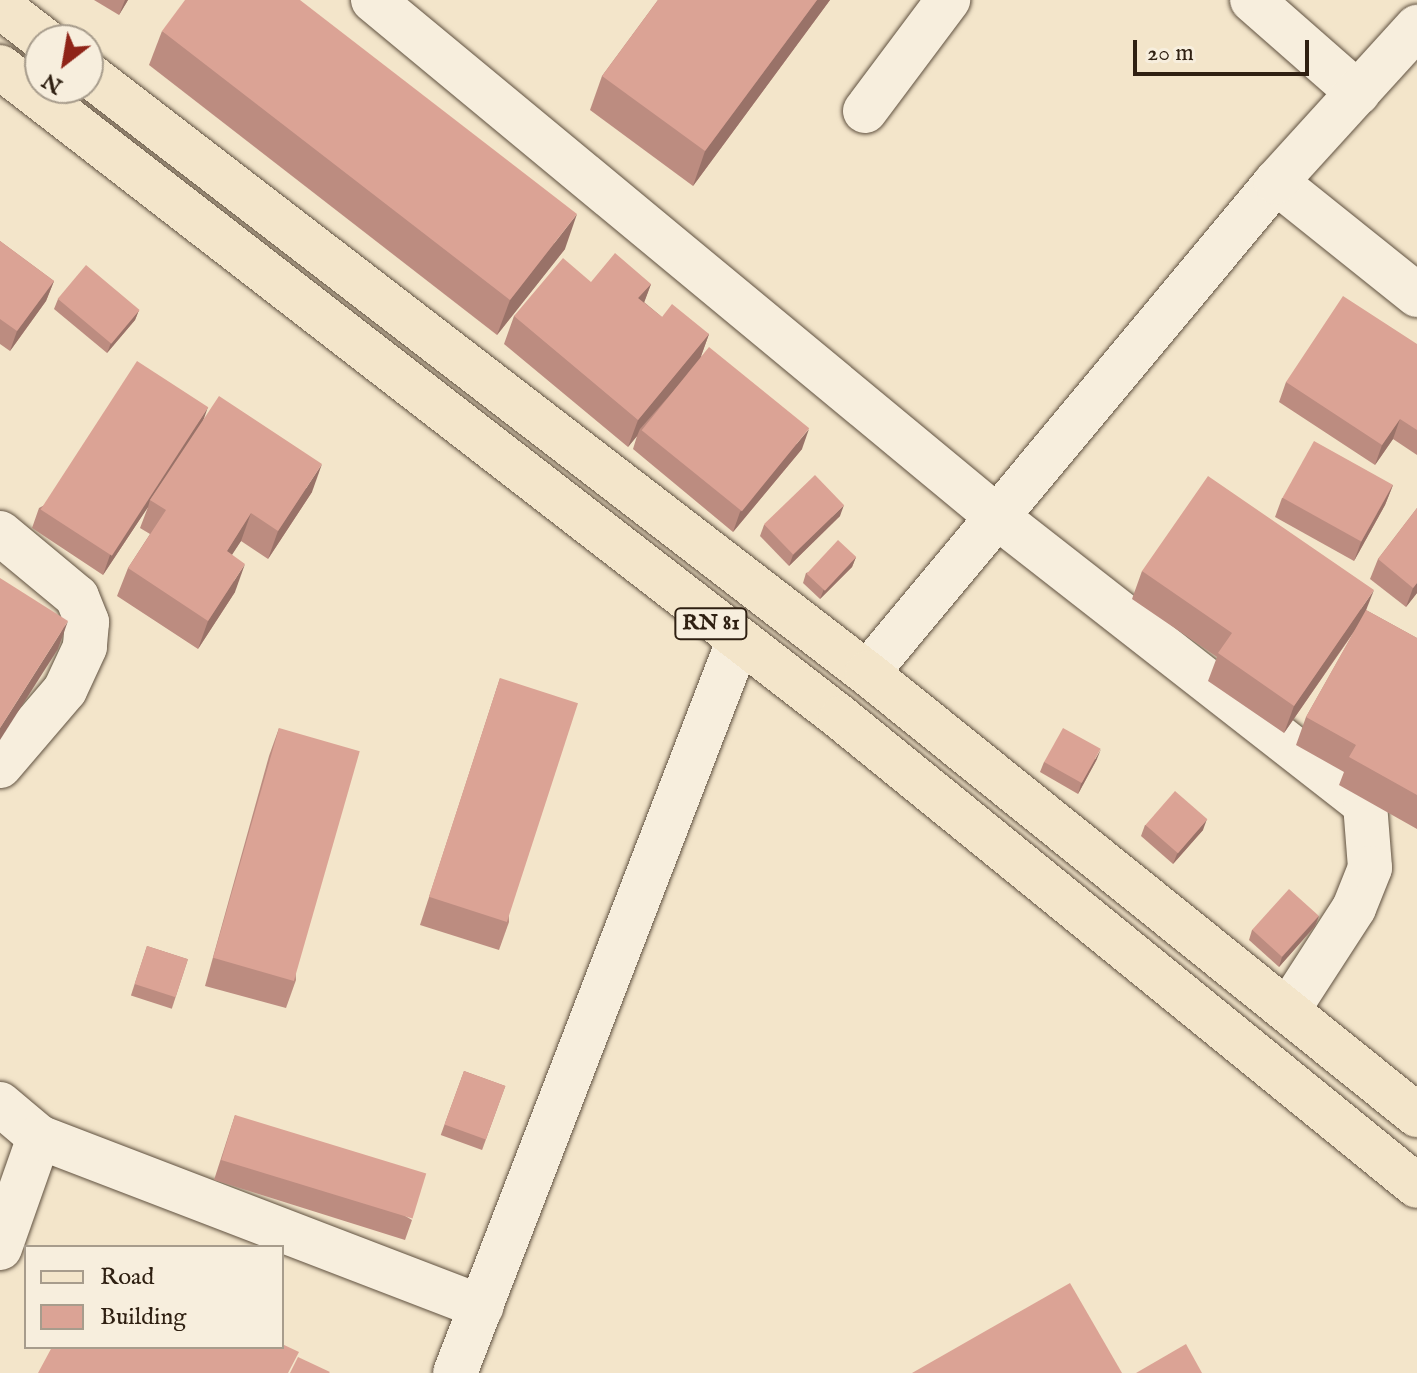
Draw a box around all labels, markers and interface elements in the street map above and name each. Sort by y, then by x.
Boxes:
north arrow [24,24,104,104]
scale bar [1137,24,1313,74]
text: 20 m [1147,38,1194,69]
text: N [37,66,68,100]
road number: RN 81 [673,606,749,642]
legend [24,1245,284,1349]
text: Road [100,1262,154,1293]
text: Building [100,1302,186,1333]

